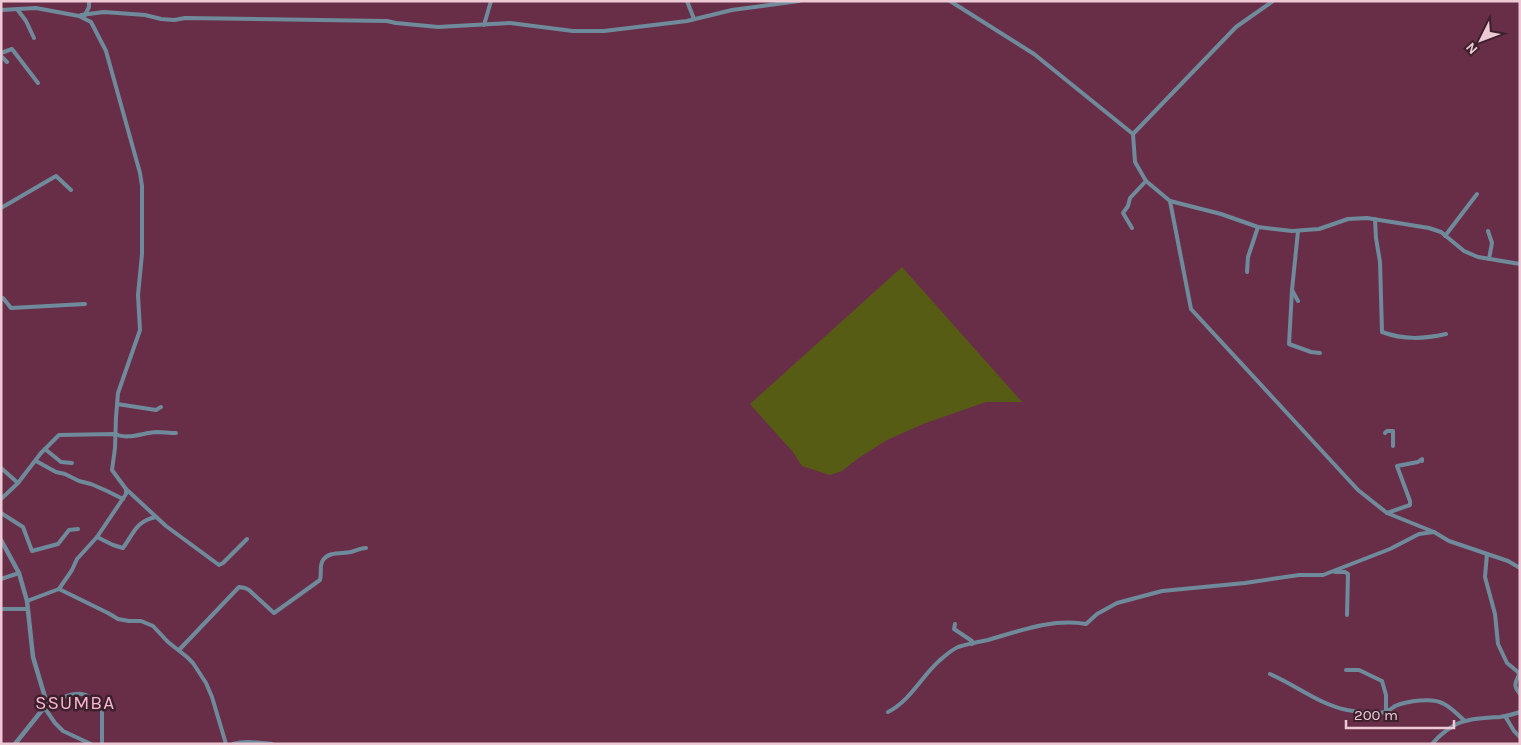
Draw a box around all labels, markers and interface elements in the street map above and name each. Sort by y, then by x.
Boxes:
north arrow [1456,15,1506,65]
text: N [1462,39,1481,58]
district label: SSUMBA [35,692,115,714]
scale bar [1346,698,1454,730]
text: 200 m [1354,706,1398,724]

